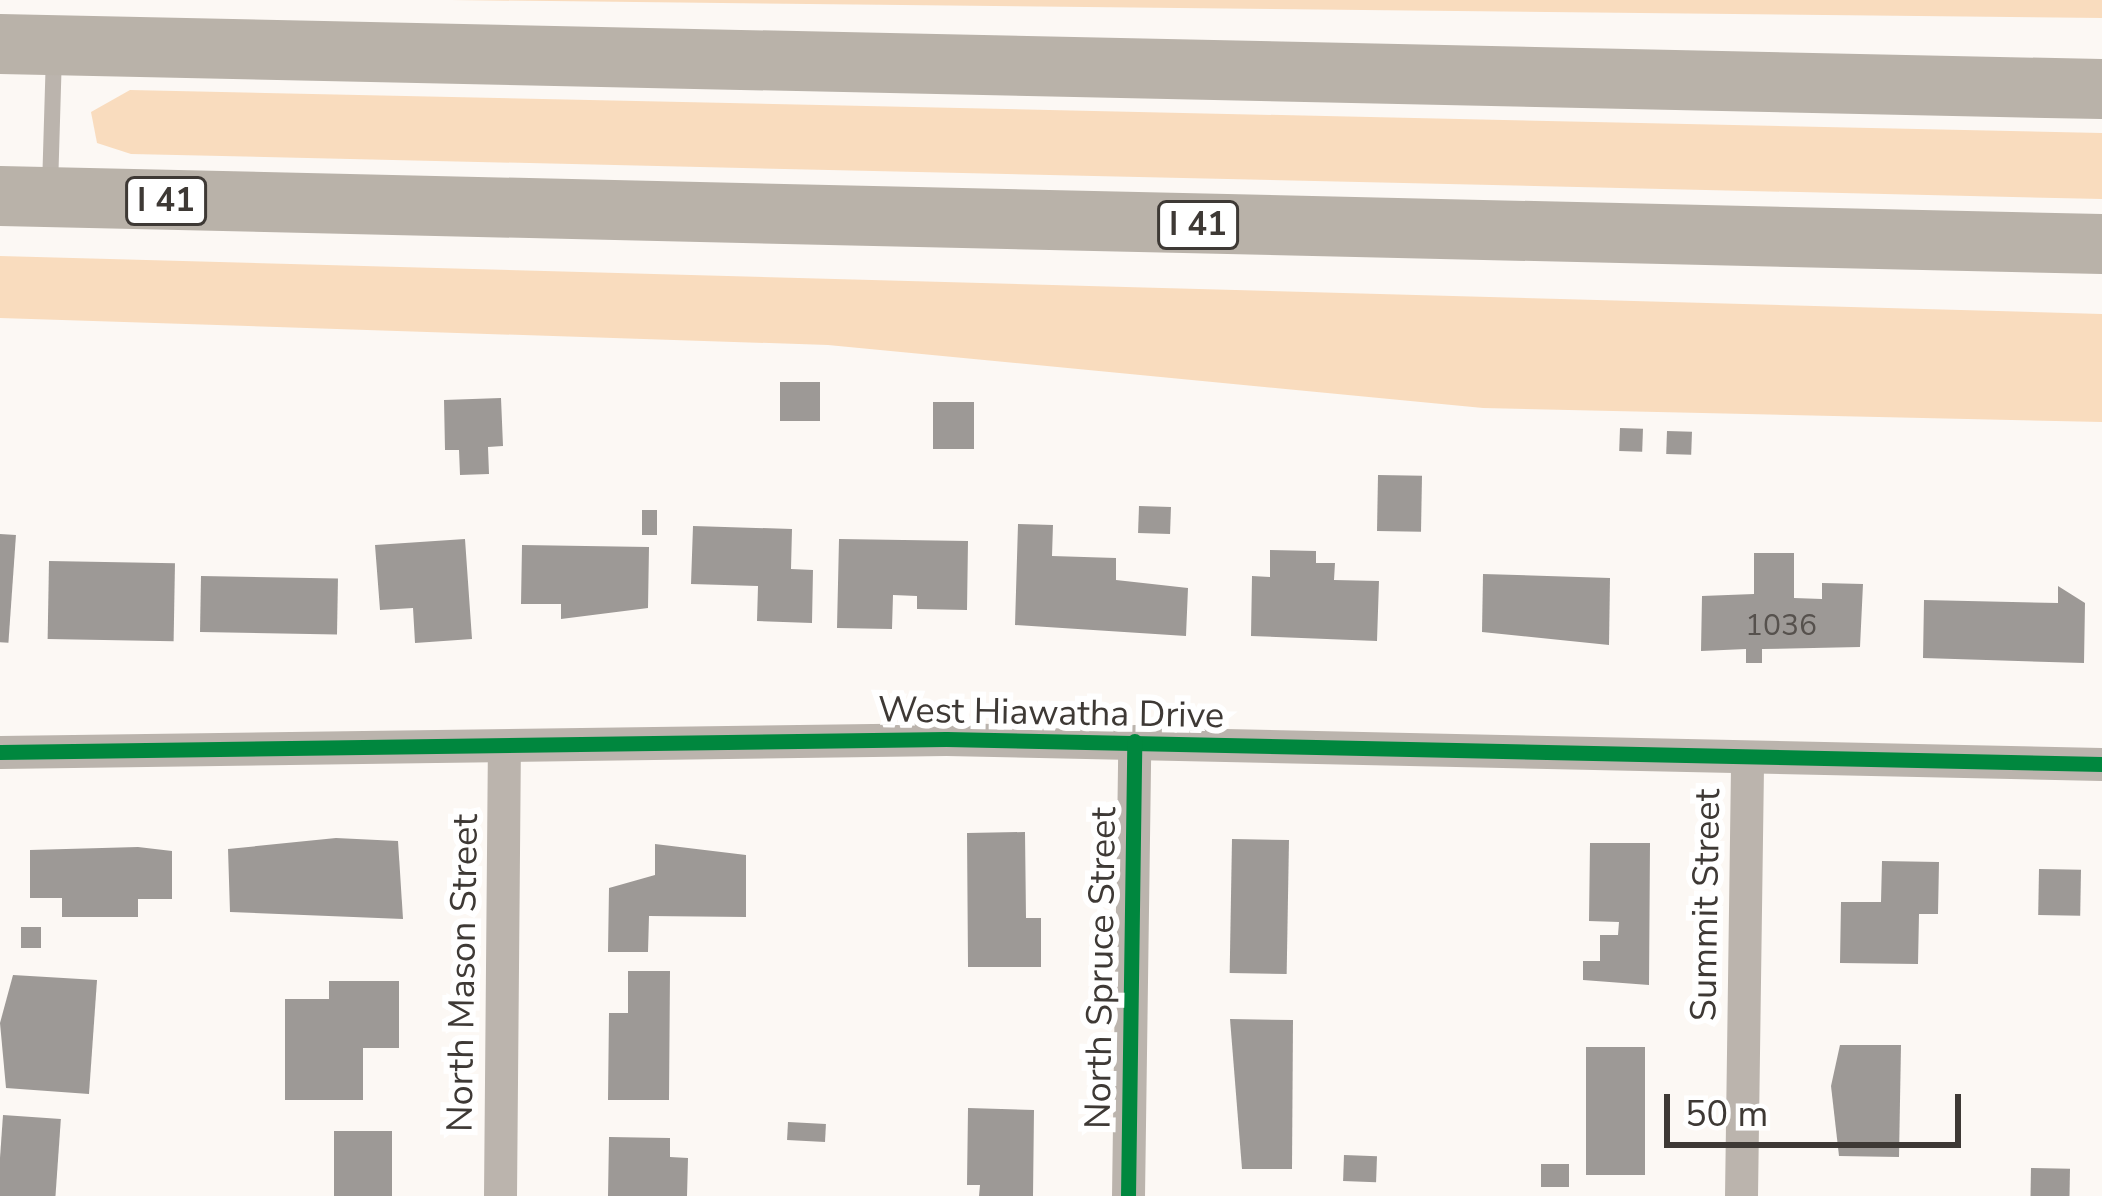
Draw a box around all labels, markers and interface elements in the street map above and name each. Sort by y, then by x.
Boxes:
road number: I 41 [124,174,208,228]
road number: I 41 [1156,198,1240,252]
house number: 1036 [1745,608,1817,644]
street label: West Hiawatha Drive [878,688,1224,738]
street label: Summit Street [1682,788,1730,1022]
street label: North Spruce Street [1077,807,1125,1129]
street label: North Mason Street [439,814,487,1132]
scale bar [1670,1070,1967,1144]
text: 50 m [1685,1090,1768,1139]

